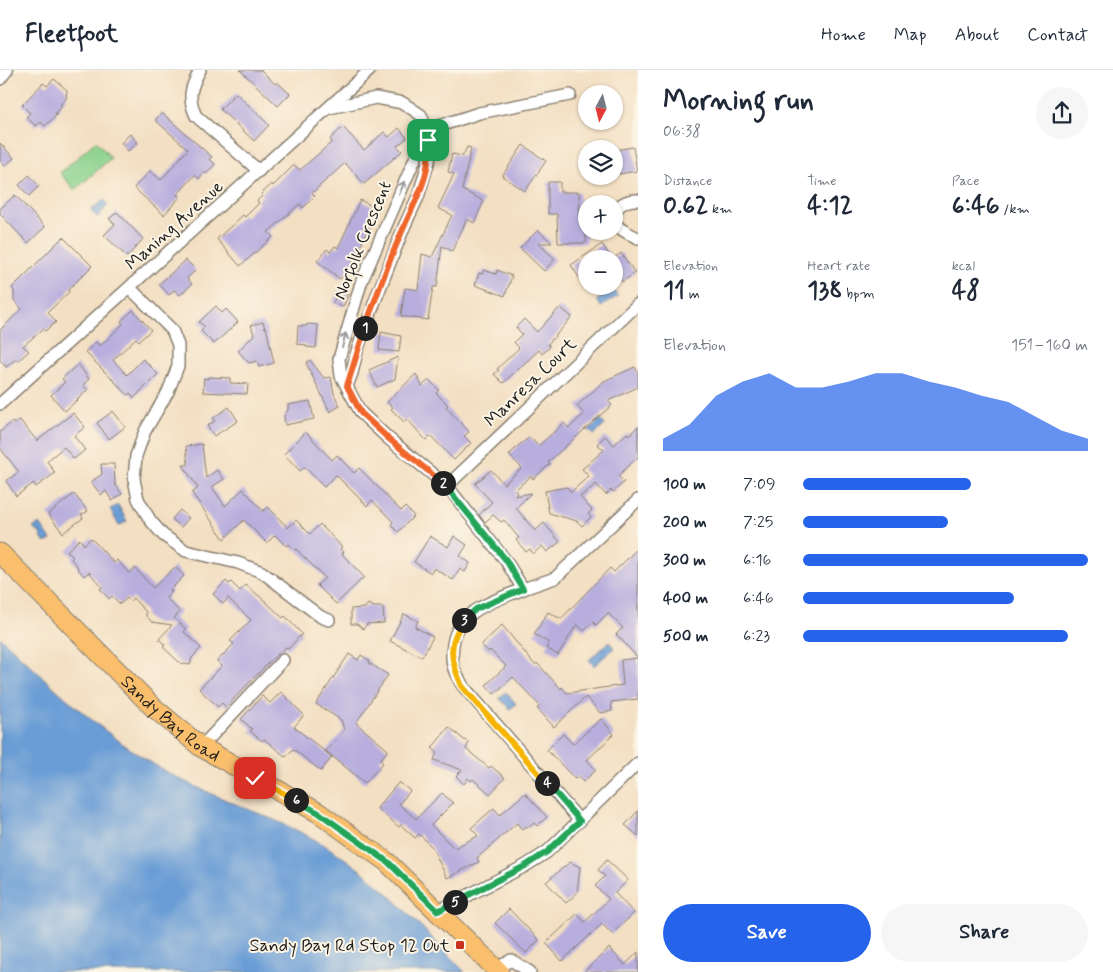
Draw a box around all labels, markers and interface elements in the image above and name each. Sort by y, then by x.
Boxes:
text: Fleetfoot [25,19,118,50]
text: Home [821,23,866,47]
text: Map [894,23,927,47]
text: About [955,23,999,47]
text: Contact [1027,23,1088,47]
text: Morning run [663,83,814,120]
north arrow [578,85,622,130]
map controls [578,85,623,295]
button: share [1036,87,1088,139]
pin [407,119,449,161]
text: 06:38 [663,121,701,142]
icon: arrive [414,126,442,154]
button: layers [578,140,623,185]
text: Distance [663,172,712,190]
text: Time [807,172,837,190]
text: Pace [952,172,980,190]
street label: Maning Avenue [120,175,229,276]
street label: Norfolk Crescent [328,177,400,304]
one-way arrow [399,181,408,196]
text: 0.62 [663,190,708,223]
text: 4:12 [807,190,853,223]
text: 6:46 [952,190,1000,223]
button: + [578,195,623,240]
text: km [708,200,732,218]
text: /km [1000,200,1030,218]
button: − [578,250,623,295]
text: Elevation [663,257,718,275]
text: Heart rate [807,257,870,275]
text: kcal [952,257,975,275]
text: 11 [663,275,685,308]
text: 138 [807,275,843,308]
text: 48 [952,275,980,308]
text: m [685,285,700,303]
text: bpm [843,285,875,303]
pin: 1 [352,316,378,340]
text: 1 [362,319,369,337]
one-way arrow [340,332,349,348]
street label: Manresa Court [479,332,582,433]
text: Elevation [663,335,726,356]
text: 151–160 m [1011,335,1088,356]
pin: 2 [430,470,456,496]
text: 2 [440,474,447,492]
text: 100 m [663,474,706,495]
text: 7:09 [743,474,775,495]
text: 200 m [663,512,707,533]
text: 7:25 [743,512,773,533]
text: 300 m [663,550,706,571]
text: 6:16 [743,550,771,571]
text: 400 m [663,588,708,609]
text: 6:46 [743,588,774,609]
pin: 3 [452,608,476,632]
text: 3 [461,611,468,629]
text: 500 m [663,626,708,647]
text: 6:23 [743,626,770,647]
street label: Sandy Bay Road [115,670,224,768]
pin [234,757,276,799]
icon: check [241,764,269,792]
pin: 4 [534,770,560,796]
text: 4 [543,774,552,792]
pin: 6 [284,788,308,812]
text: 6 [293,791,300,809]
pin: 5 [442,890,468,914]
text: 5 [451,893,460,911]
button: Save [663,904,871,962]
button: Share [881,904,1088,962]
place label: Sandy Bay Rd Stop 12 Out [249,934,450,958]
marker: Sandy Bay Rd Stop 12 Out [454,939,466,951]

